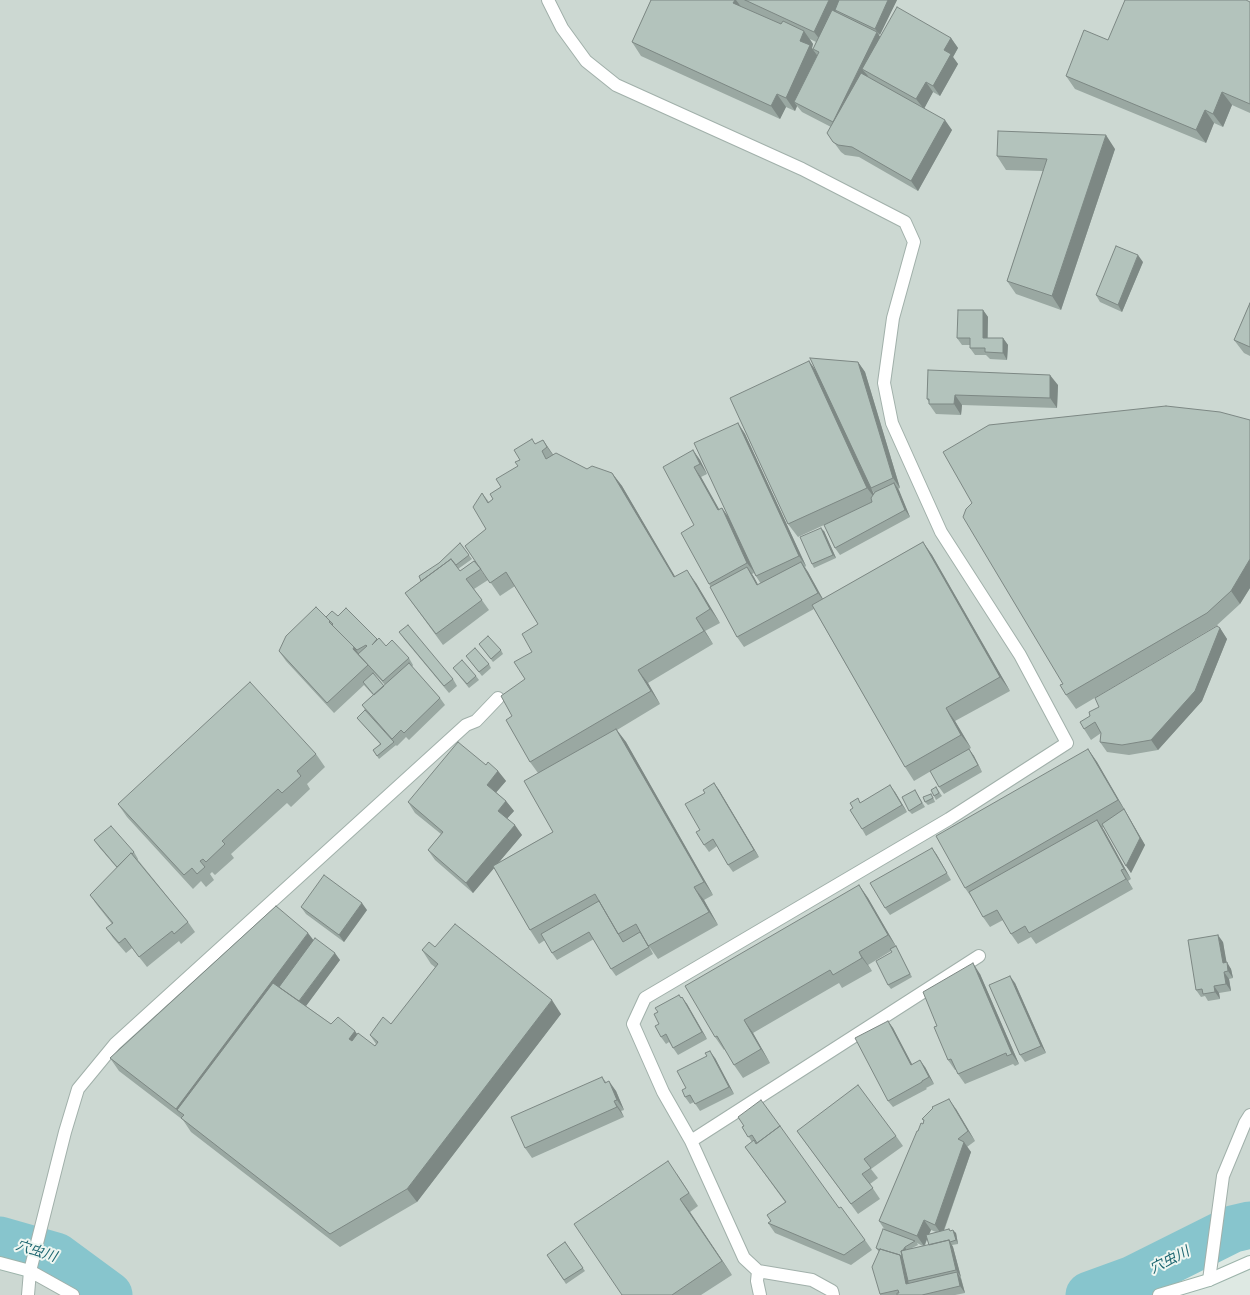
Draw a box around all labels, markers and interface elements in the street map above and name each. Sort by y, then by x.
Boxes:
water label: 穴虫川 [13,1238,59,1266]
water label: 穴虫川 [1147,1244,1193,1278]

